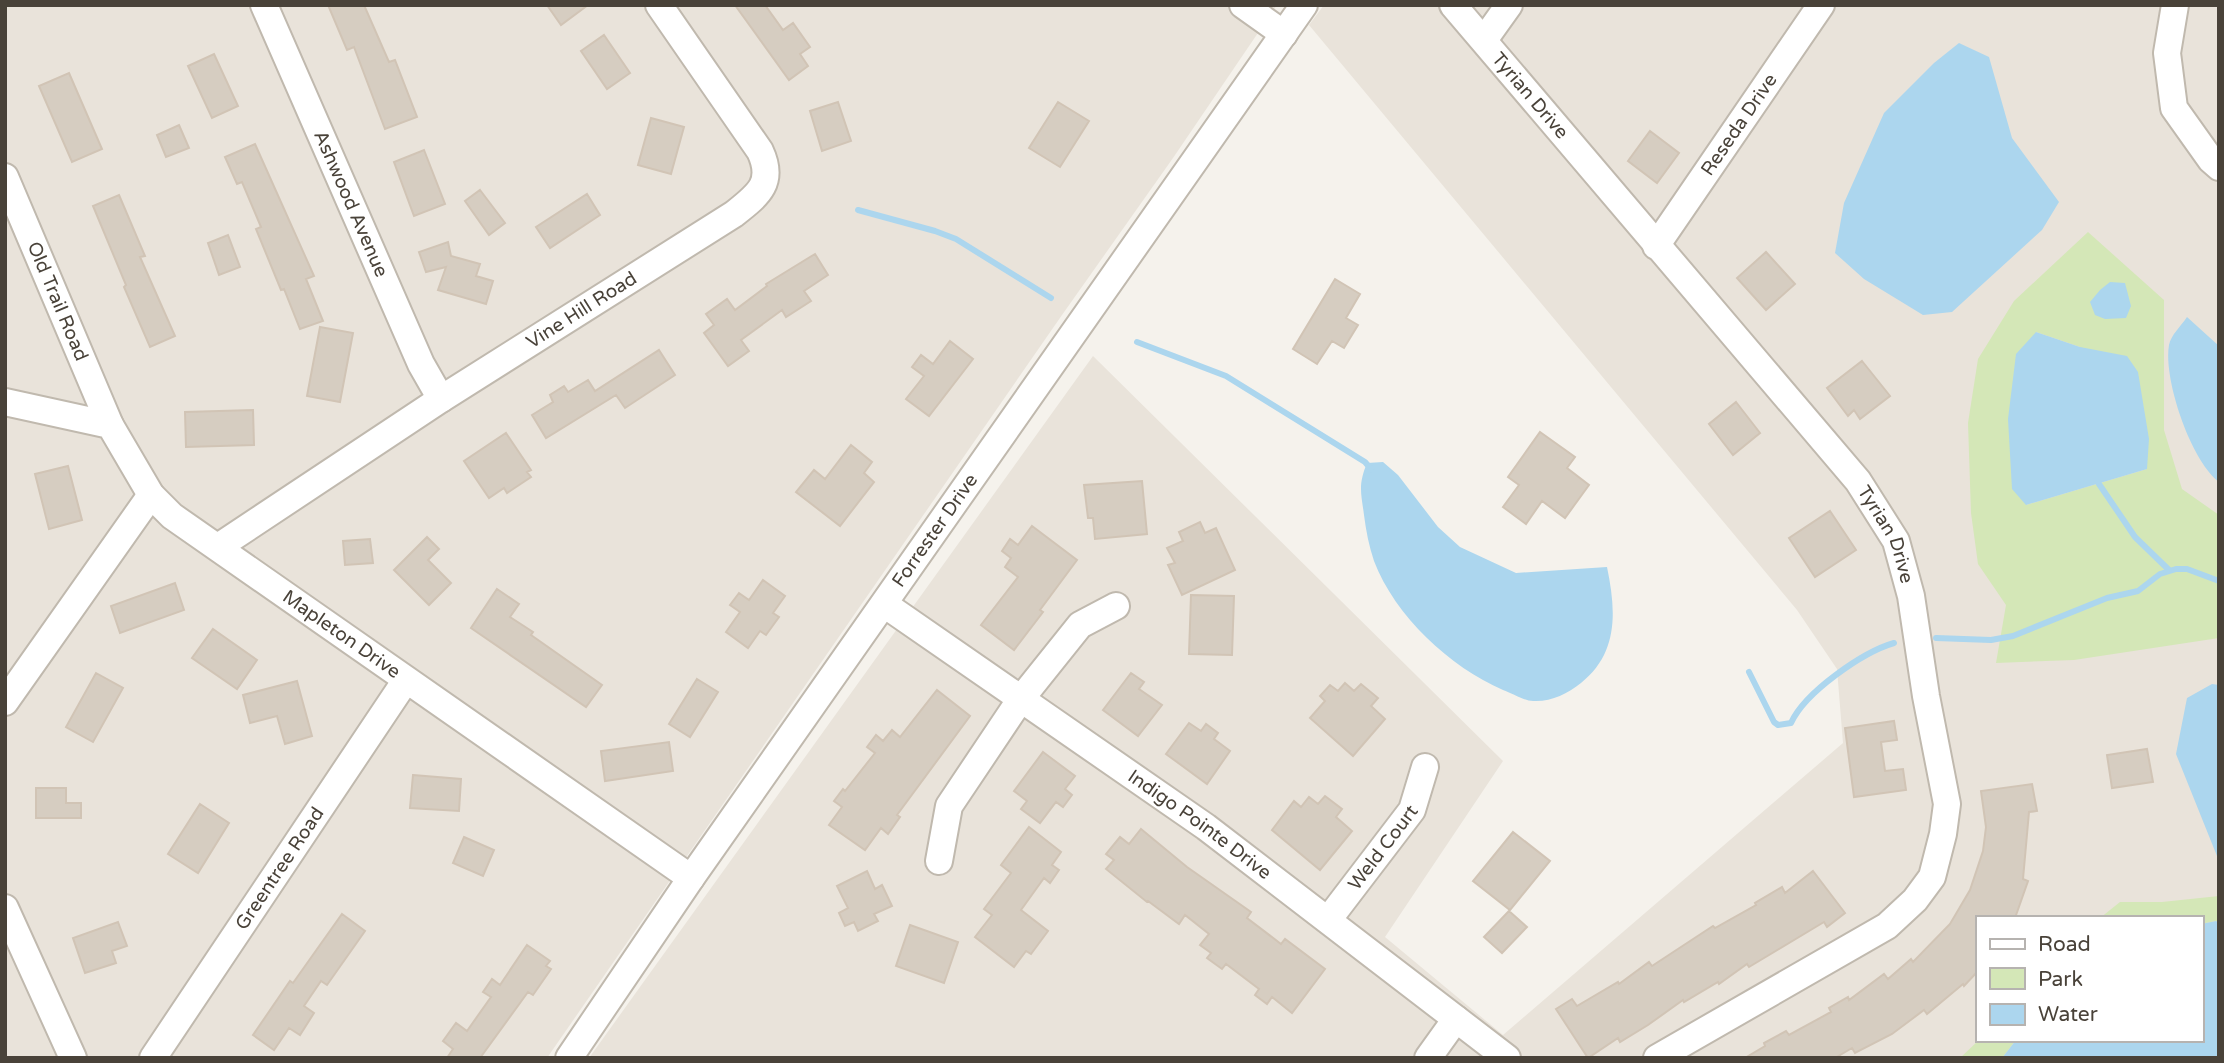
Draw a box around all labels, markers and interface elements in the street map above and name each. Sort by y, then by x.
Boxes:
street label: Tyrian Drive [1487,48,1573,143]
street label: Reseda Drive [1696,70,1782,180]
street label: Ashwood Avenue [309,127,393,281]
street label: Old Trail Road [23,238,93,364]
street label: Vine Hill Road [522,267,641,353]
street label: Forrester Drive [888,470,982,591]
street label: Tyrian Drive [1853,482,1918,586]
street label: Mapleton Drive [278,586,405,683]
street label: Indigo Pointe Drive [1124,765,1276,884]
street label: Weld Court [1344,801,1423,895]
street label: Greentree Road [231,803,329,934]
legend [1976,916,2203,1042]
text: Road [2038,932,2091,957]
text: Park [2038,967,2083,992]
text: Water [2038,1002,2098,1027]

